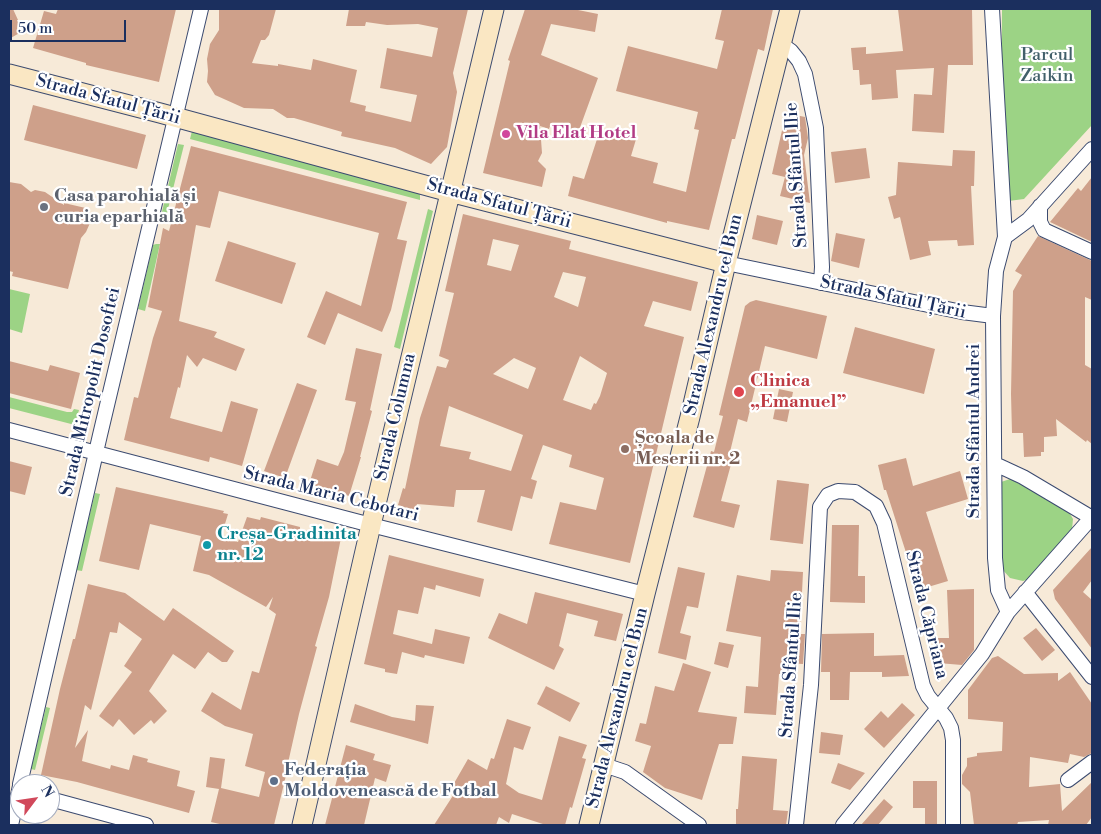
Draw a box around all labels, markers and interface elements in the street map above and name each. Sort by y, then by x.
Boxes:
scale bar [12,10,129,42]
text: 50 m [18,19,52,38]
park label: Parcul Zaikin [1021,45,1073,88]
street label: Strada Sfatul Țării [33,70,183,130]
street label: Strada Sfântul Ilie [781,101,813,249]
place label: Vila Elat Hotel [516,123,636,145]
marker: Vila Elat Hotel [500,128,512,140]
street label: Strada Sfatul Țării [424,174,574,234]
place label: Casa parohială și curia eparhială [54,186,196,228]
marker: Casa parohială și curia eparhială [38,201,50,213]
street label: Strada Alexandru cel Bun [680,212,748,418]
street label: Strada Sfatul Țării [818,272,968,324]
street label: Strada Mitropolit Dosoftei [56,285,126,499]
street label: Strada Sfântul Andrei [964,344,986,518]
street label: Strada Columna [371,351,421,483]
place label: Clinica „Emanuel” [750,371,847,414]
marker: Clinica „Emanuel” [732,385,746,399]
place label: Școala de Meserii nr. 2 [635,428,740,470]
marker: Școala de Meserii nr. 2 [619,443,631,455]
street label: Strada Maria Cebotari [241,463,421,527]
place label: Creșa-Gradinita nr. 12 [217,524,357,566]
marker: Creșa-Gradinita nr. 12 [201,539,213,551]
street label: Strada Căpriana [900,549,952,681]
street label: Strada Sfântul Ilie [776,591,808,739]
street label: Strada Alexandru cel Bun [583,606,653,810]
place label: Federația Moldovenească de Fotbal [284,760,497,802]
north arrow [10,774,60,824]
marker: Federația Moldovenească de Fotbal [268,775,280,787]
text: N [36,782,58,801]

